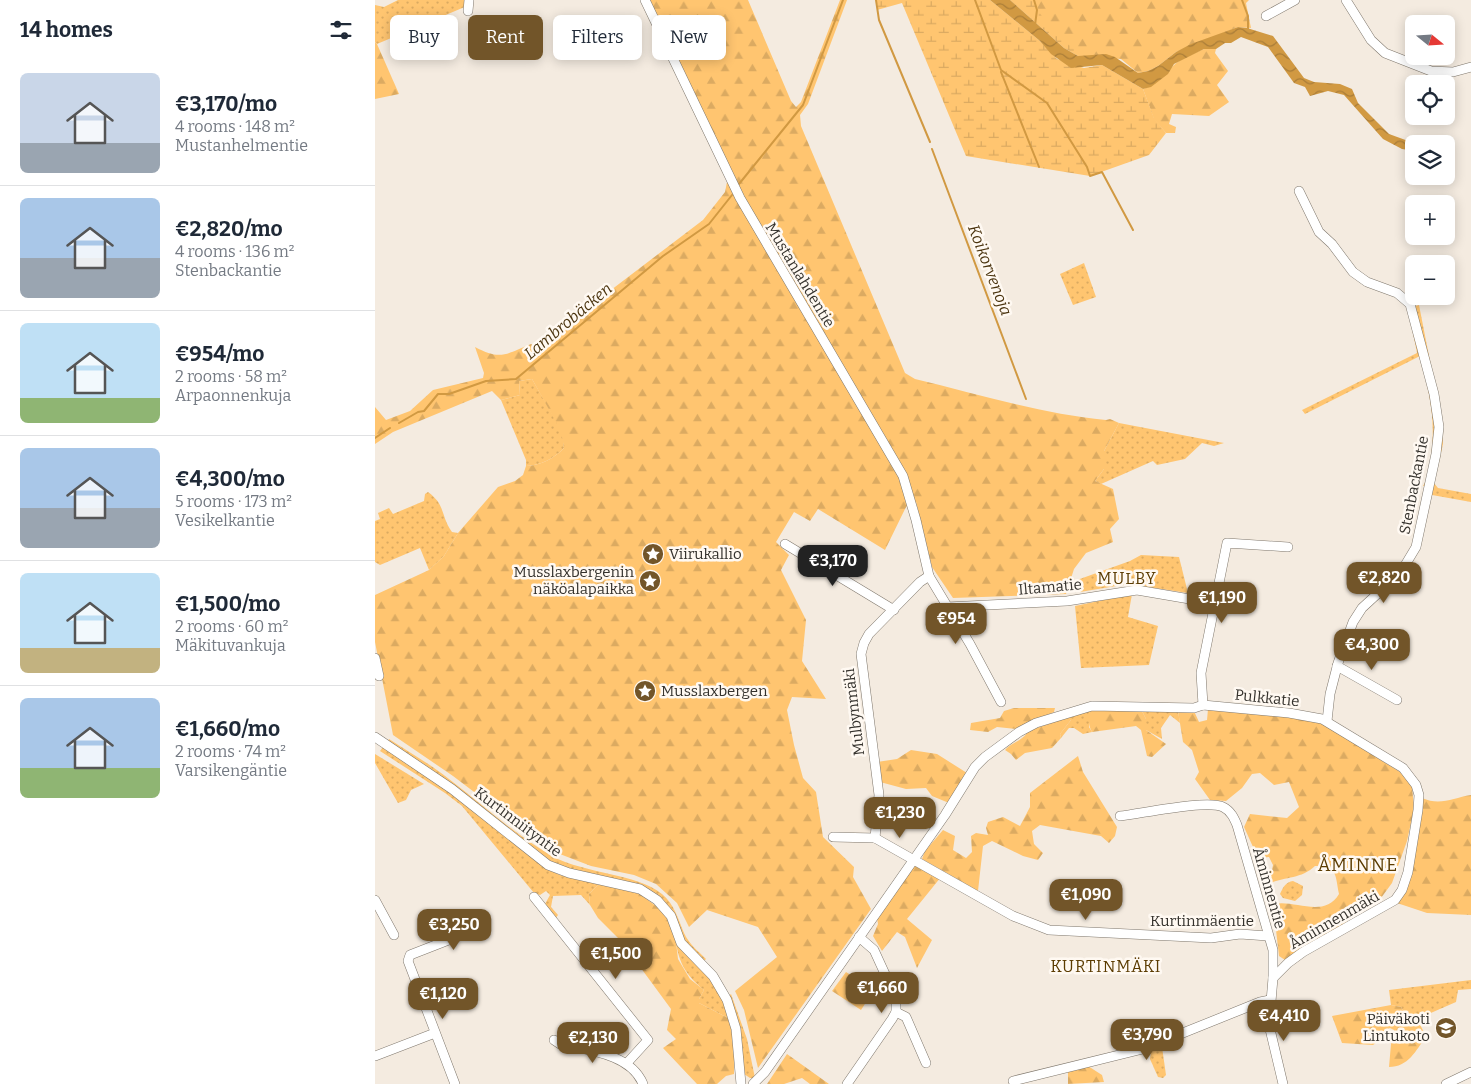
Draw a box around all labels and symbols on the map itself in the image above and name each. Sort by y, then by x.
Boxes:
north arrow [1405,15,1455,65]
street label: Mustanlahdentie [762,219,838,331]
water label: Koikorvenoja [964,222,1016,318]
water label: Lambrobäcken [520,279,616,363]
street label: Stenbackantie [1396,434,1432,536]
place icon: Viirukallio [641,542,665,566]
pin: €3,170 [792,544,874,587]
place label: Viirukallio [669,545,742,563]
pin: €2,820 [1343,562,1425,604]
place label: Musslaxbergenin näköalapaikka [514,563,634,598]
place icon: Musslaxbergenin näköalapaikka [638,569,662,593]
district label: MULBY [1097,569,1157,588]
street label: Iltamatie [1017,575,1083,599]
pin: €1,190 [1181,582,1263,624]
pin: €954 [926,602,986,645]
pin: €4,300 [1331,628,1413,671]
street label: Mulbynmäki [840,667,868,757]
place icon: Musslaxbergen [633,679,657,703]
place label: Musslaxbergen [661,682,768,700]
street label: Pulkkatie [1234,686,1300,710]
street label: Kurtinniityntie [471,783,565,861]
pin: €1,230 [859,796,941,839]
street label: Åminnentie [1249,845,1289,931]
district label: ÅMINNE [1318,854,1398,876]
pin: €1,090 [1045,878,1127,921]
street label: Åminnenmäki [1286,887,1383,953]
pin: €3,250 [413,908,495,951]
street label: Kurtinmäentie [1150,912,1254,930]
pin: €1,500 [575,938,657,980]
district label: KURTINMÄKI [1051,957,1161,976]
pin: €1,660 [841,972,923,1014]
pin: €1,120 [402,978,484,1020]
pin: €4,410 [1243,1000,1325,1042]
place label: Päiväkoti Lintukoto [1363,1010,1431,1045]
school or university icon: Päiväkoti Lintukoto [1434,1016,1458,1040]
pin: €3,790 [1106,1018,1188,1061]
pin: €2,130 [552,1022,634,1064]

